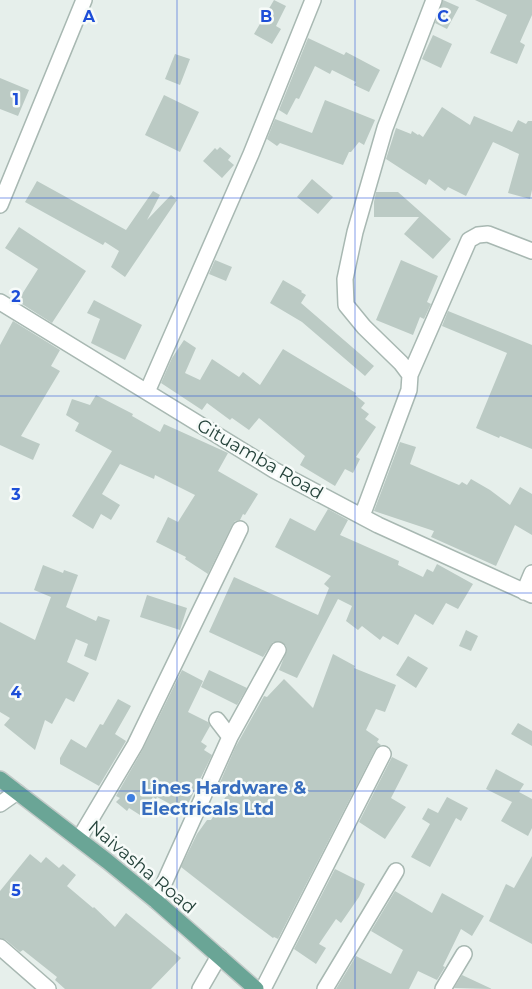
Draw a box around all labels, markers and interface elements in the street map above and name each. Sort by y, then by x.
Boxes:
text: A [82,7,96,26]
text: B [260,7,272,26]
text: C [437,7,449,26]
text: 1 [13,90,19,109]
text: 2 [11,287,21,306]
street label: Gituamba Road [193,414,327,504]
text: 3 [10,485,21,504]
text: 4 [10,683,22,702]
place label: Lines Hardware & Electricals Ltd [141,777,306,820]
marker: Lines Hardware & Electricals Ltd [125,792,137,804]
street label: Naivasha Road [84,816,200,918]
text: 5 [11,881,21,900]

